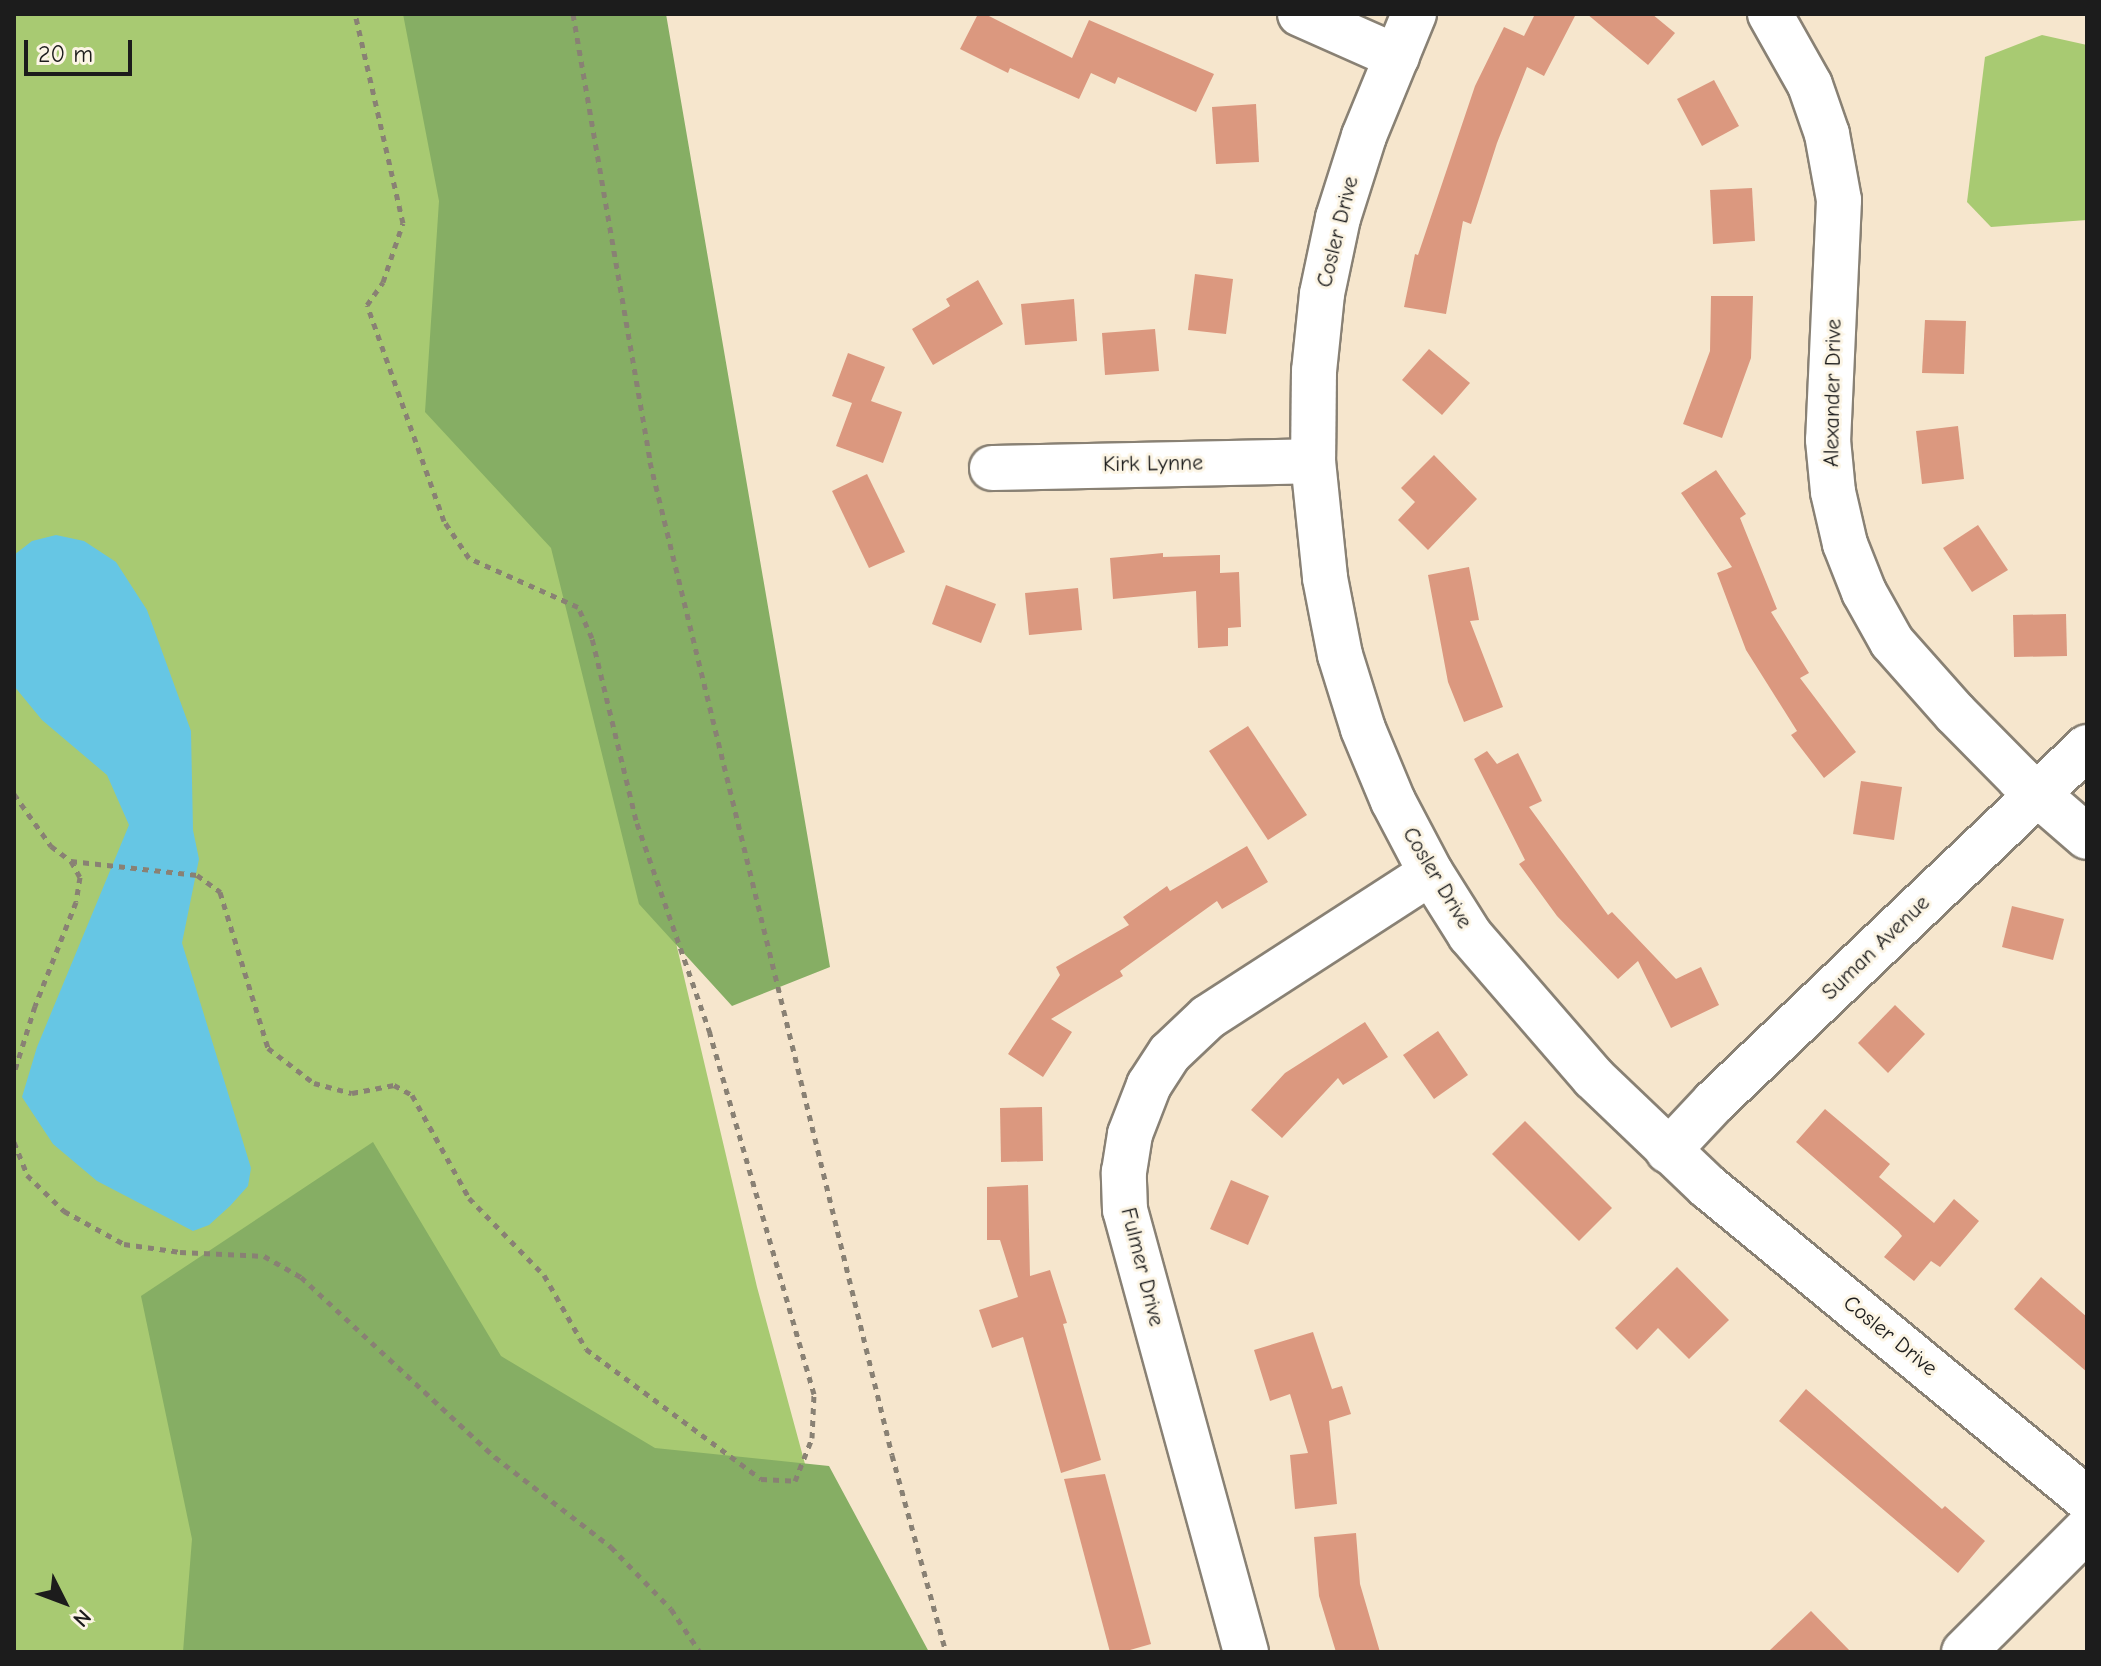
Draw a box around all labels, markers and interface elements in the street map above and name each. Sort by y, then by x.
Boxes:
scale bar [28,24,136,74]
text: 20 m [38,40,93,68]
street label: Cosler Drive [1311,174,1365,290]
street label: Alexander Drive [1819,319,1847,467]
street label: Kirk Lynne [1103,450,1203,478]
street label: Cosler Drive [1396,823,1478,933]
street label: Suman Avenue [1817,890,1935,1006]
street label: Fulmer Drive [1115,1205,1169,1329]
street label: Cosler Drive [1838,1290,1942,1382]
north arrow [24,1562,104,1642]
text: N [67,1604,96,1632]

